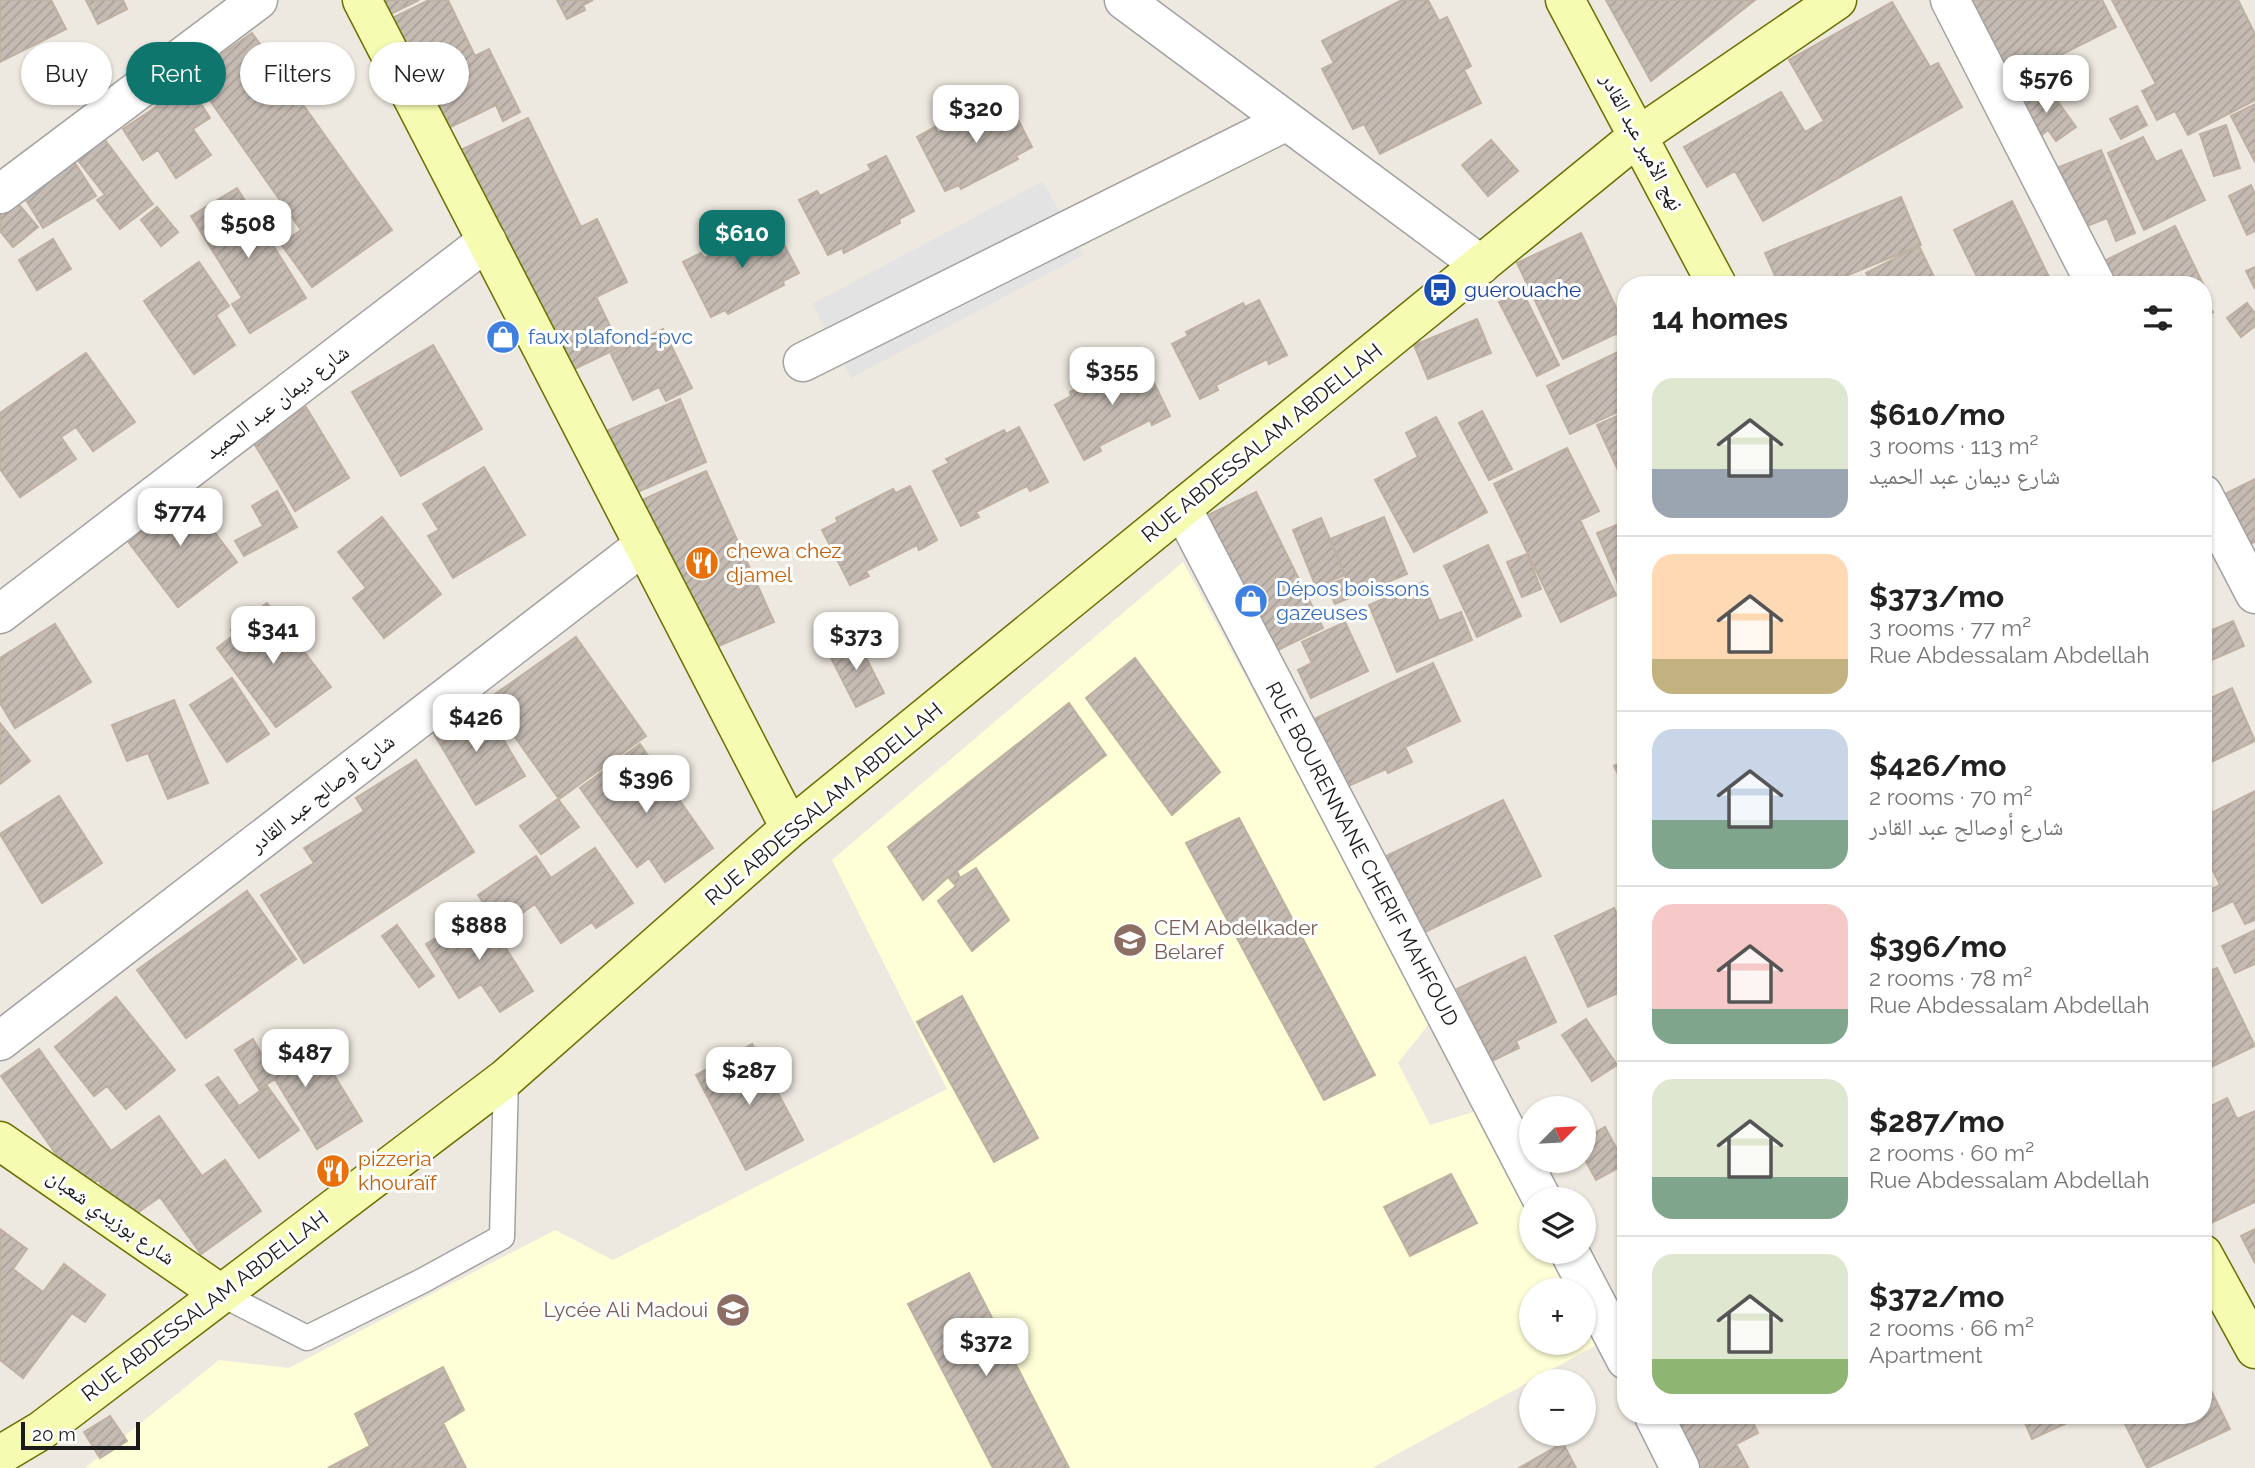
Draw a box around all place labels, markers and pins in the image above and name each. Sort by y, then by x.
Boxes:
pin: $576 [2005,55,2087,115]
pin: $320 [935,86,1017,145]
pin: $508 [207,201,289,260]
pin: $610 [701,210,783,270]
bus stop icon: guerouache [1421,271,1459,309]
place label: guerouache [1464,277,1581,302]
shop icon: faux plafond-pvc [484,318,522,356]
place label: faux plafond-pvc [528,324,693,349]
pin: $355 [1071,348,1153,407]
pin: $774 [139,489,221,548]
place label: chewa chez djamel [726,538,842,587]
restaurant icon: chewa chez djamel [683,544,721,582]
place label: Dépos boissons gazeuses [1276,576,1430,625]
shop icon: Dépos boissons gazeuses [1232,582,1270,620]
pin: $341 [232,606,314,666]
pin: $373 [815,612,897,672]
pin: $426 [435,694,517,754]
pin: $396 [605,756,687,815]
pin: $888 [438,902,520,962]
place label: CEM Abdelkader Belaref [1154,915,1318,964]
school or university icon: CEM Abdelkader Belaref [1111,921,1149,959]
pin: $487 [264,1030,346,1089]
pin: $287 [708,1048,790,1107]
place label: pizzeria khouraïf [358,1146,438,1195]
restaurant icon: pizzeria khouraïf [314,1152,352,1190]
school or university icon: Lycée Ali Madoui [714,1291,752,1329]
place label: Lycée Ali Madoui [543,1297,708,1322]
pin: $372 [945,1318,1027,1378]

